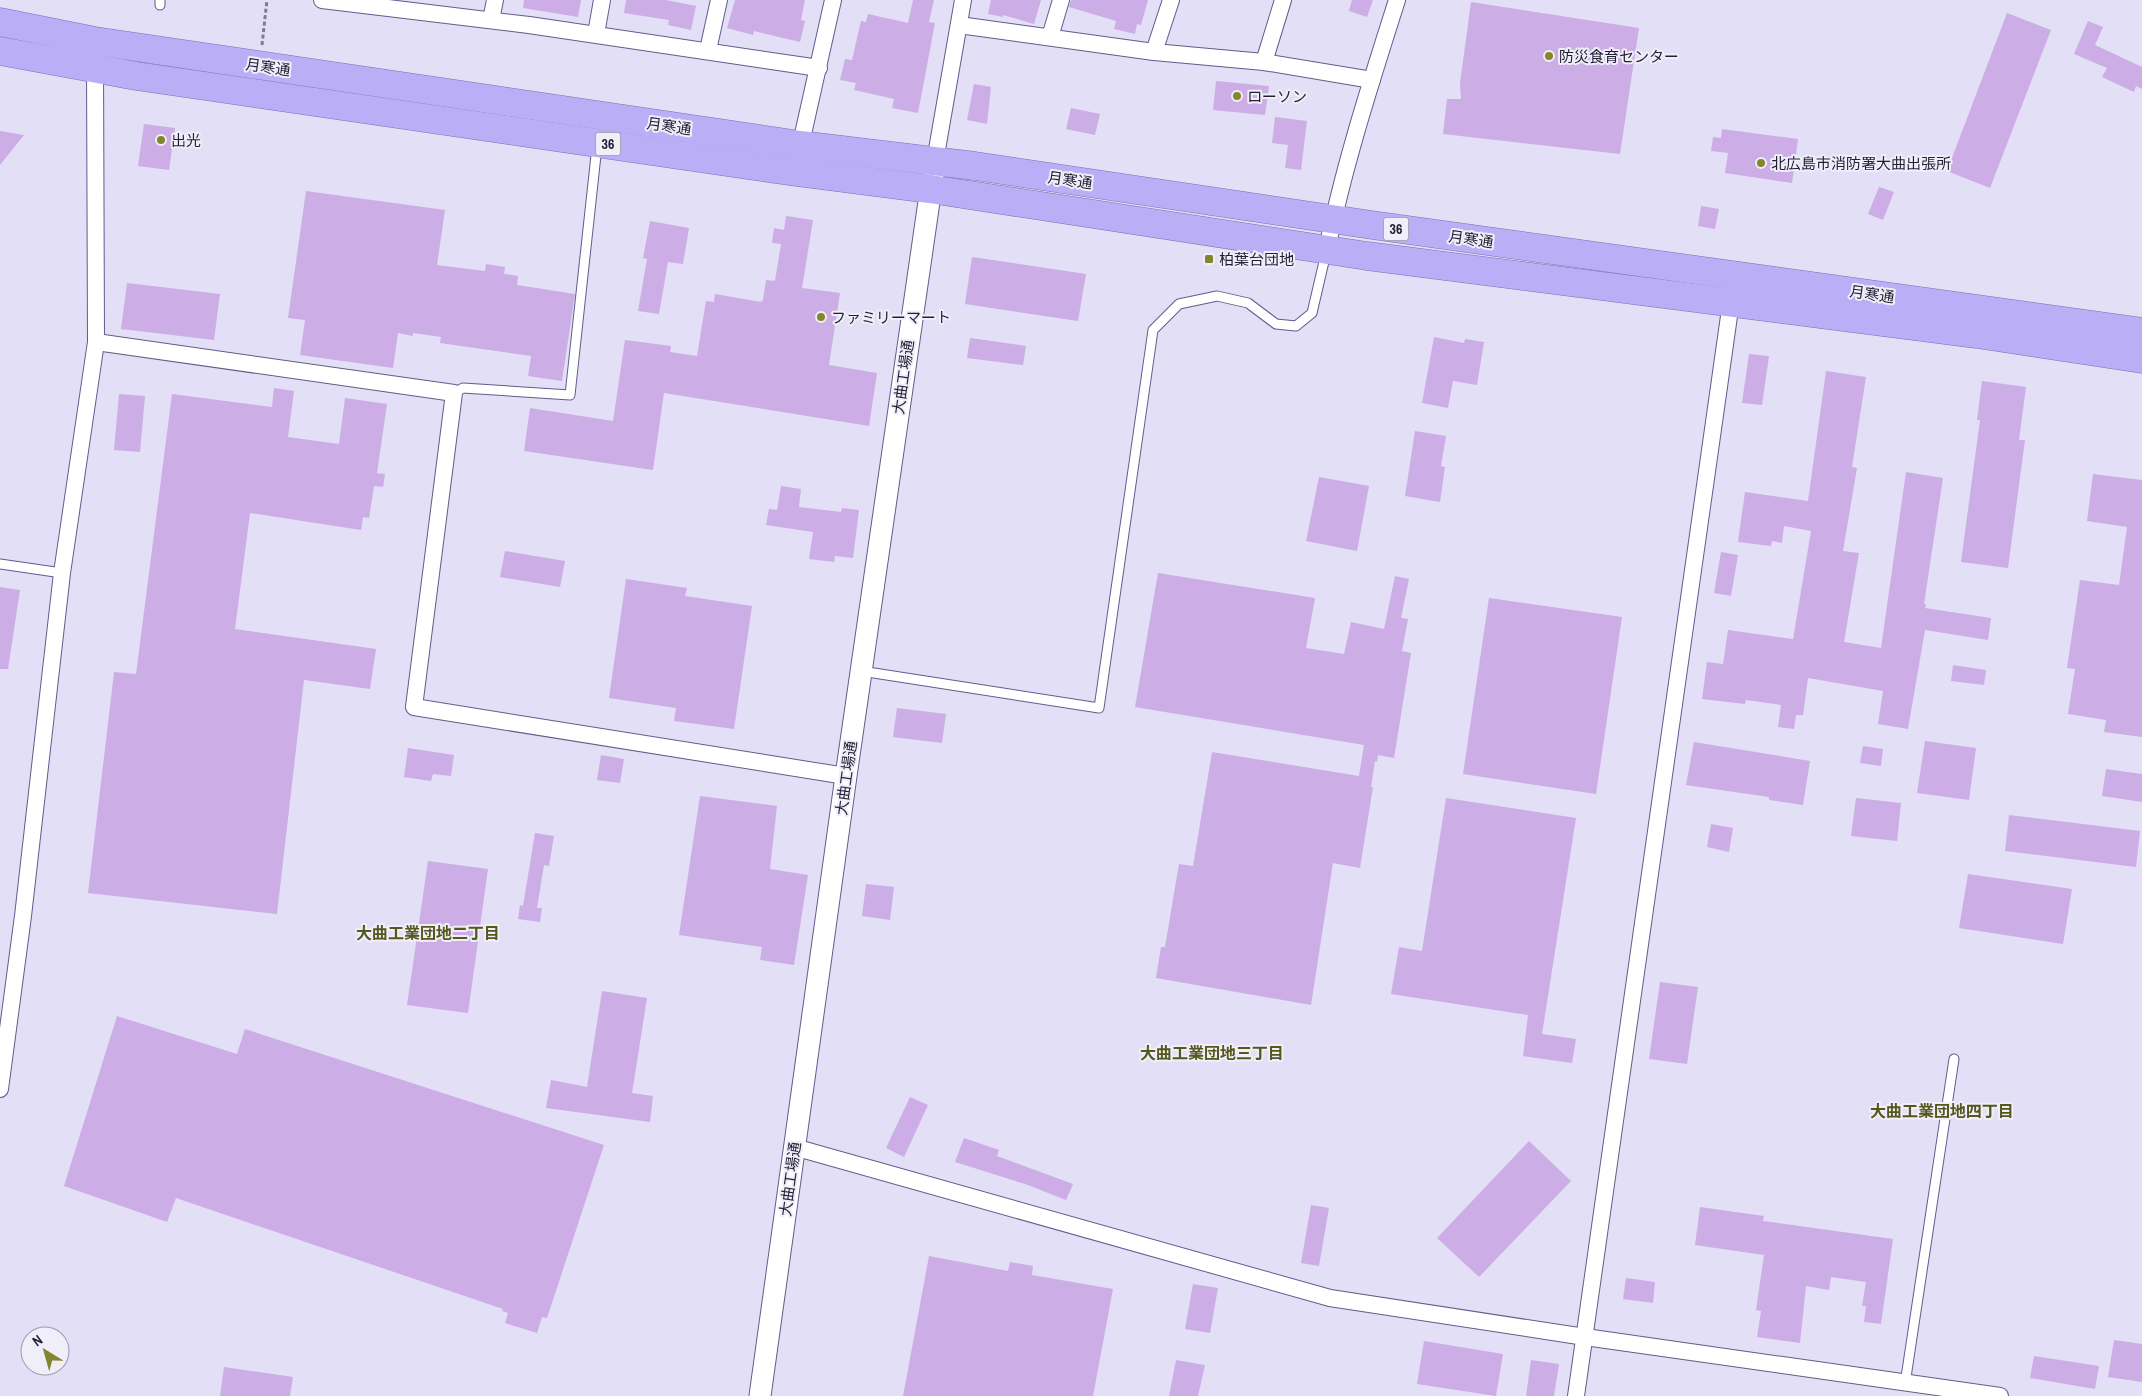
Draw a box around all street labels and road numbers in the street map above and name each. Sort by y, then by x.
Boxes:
street label: 月寒通 [244,53,292,81]
street label: 月寒通 [645,112,693,140]
road number: 36 [596,132,620,156]
street label: 月寒通 [1046,166,1094,194]
road number: 36 [1384,218,1408,240]
street label: 月寒通 [1447,225,1495,253]
street label: 月寒通 [1848,280,1896,308]
street label: 大曲工場通 [887,338,919,416]
street label: 大曲工場通 [830,739,862,817]
street label: 大曲工場通 [774,1140,806,1218]

